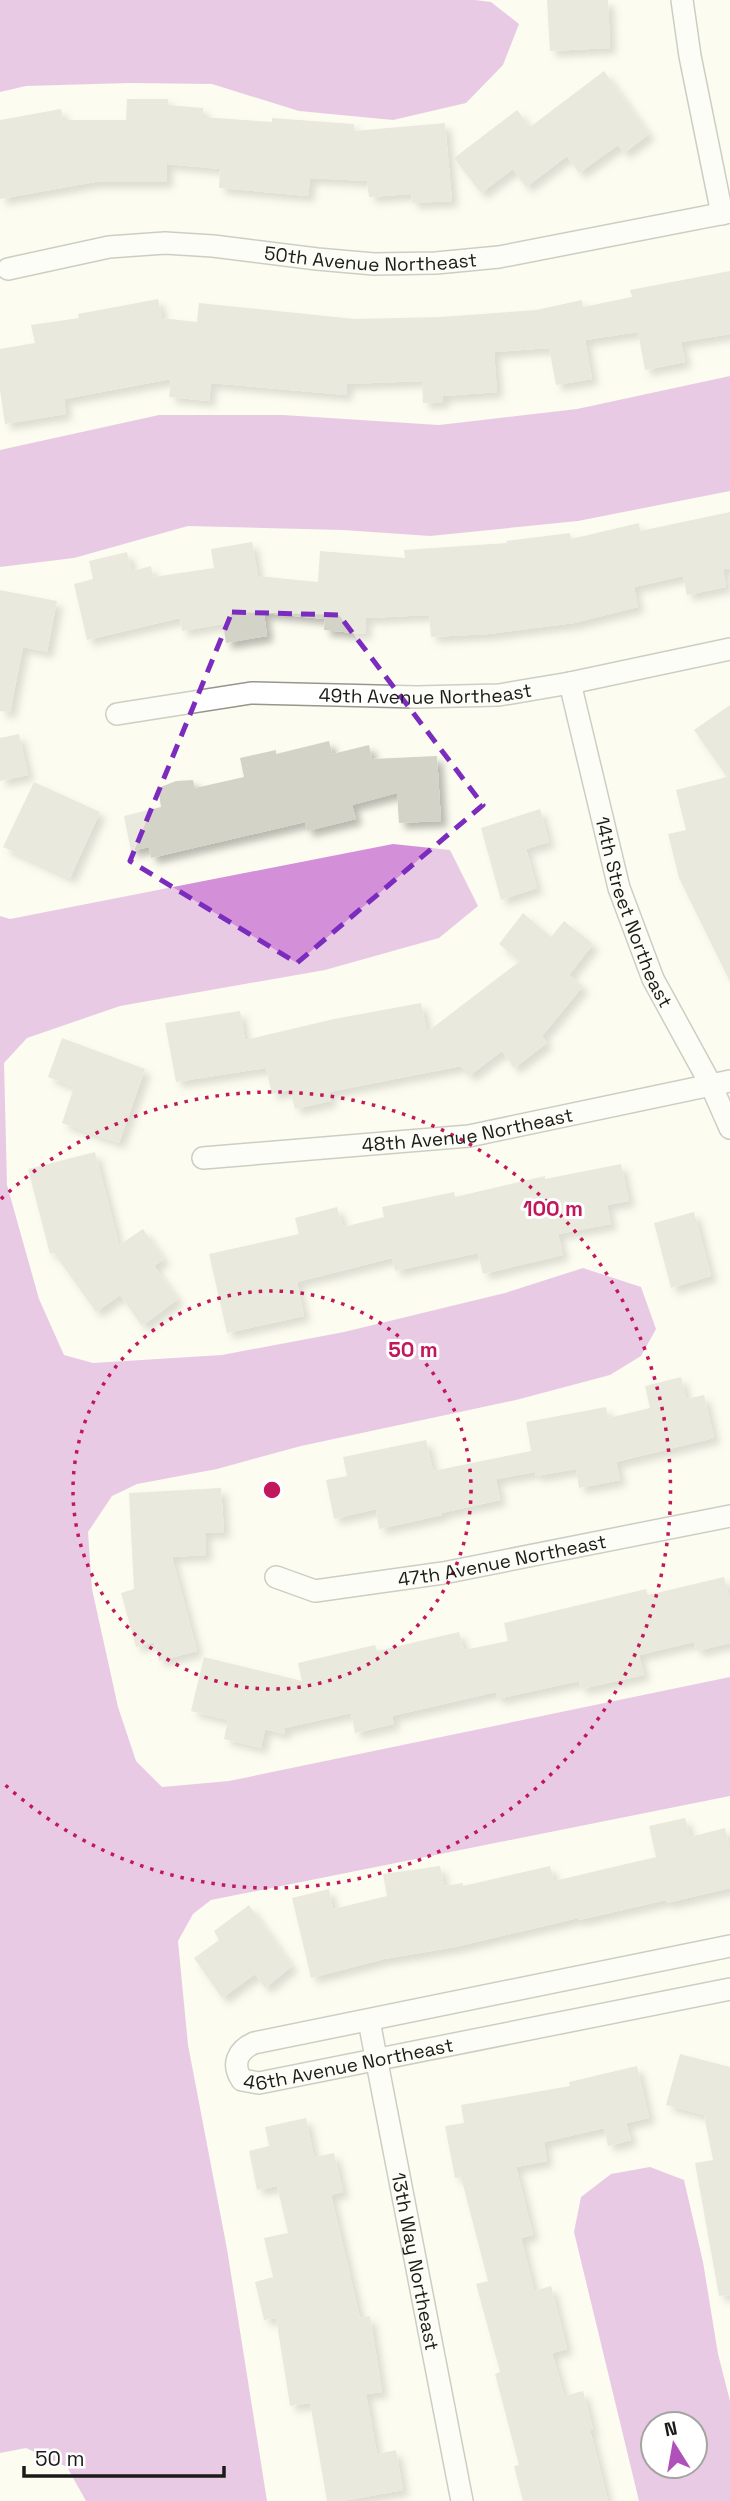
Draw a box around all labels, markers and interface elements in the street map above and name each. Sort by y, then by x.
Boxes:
street label: 50th Avenue Northeast [263,240,478,277]
street label: 49th Avenue Northeast [318,677,534,710]
street label: 14th Street Northeast [590,814,679,1012]
street label: 48th Avenue Northeast [361,1102,575,1157]
text: 100 m [523,1195,583,1222]
text: 50 m [388,1336,438,1363]
centre of rings [260,1478,284,1502]
street label: 47th Avenue Northeast [396,1528,608,1592]
street label: 46th Avenue Northeast [242,2032,455,2096]
street label: 13th Way Northeast [386,2170,445,2353]
north arrow [639,2410,709,2480]
text: N [662,2415,679,2442]
scale bar [24,2434,224,2478]
text: 50 m [35,2445,85,2472]

